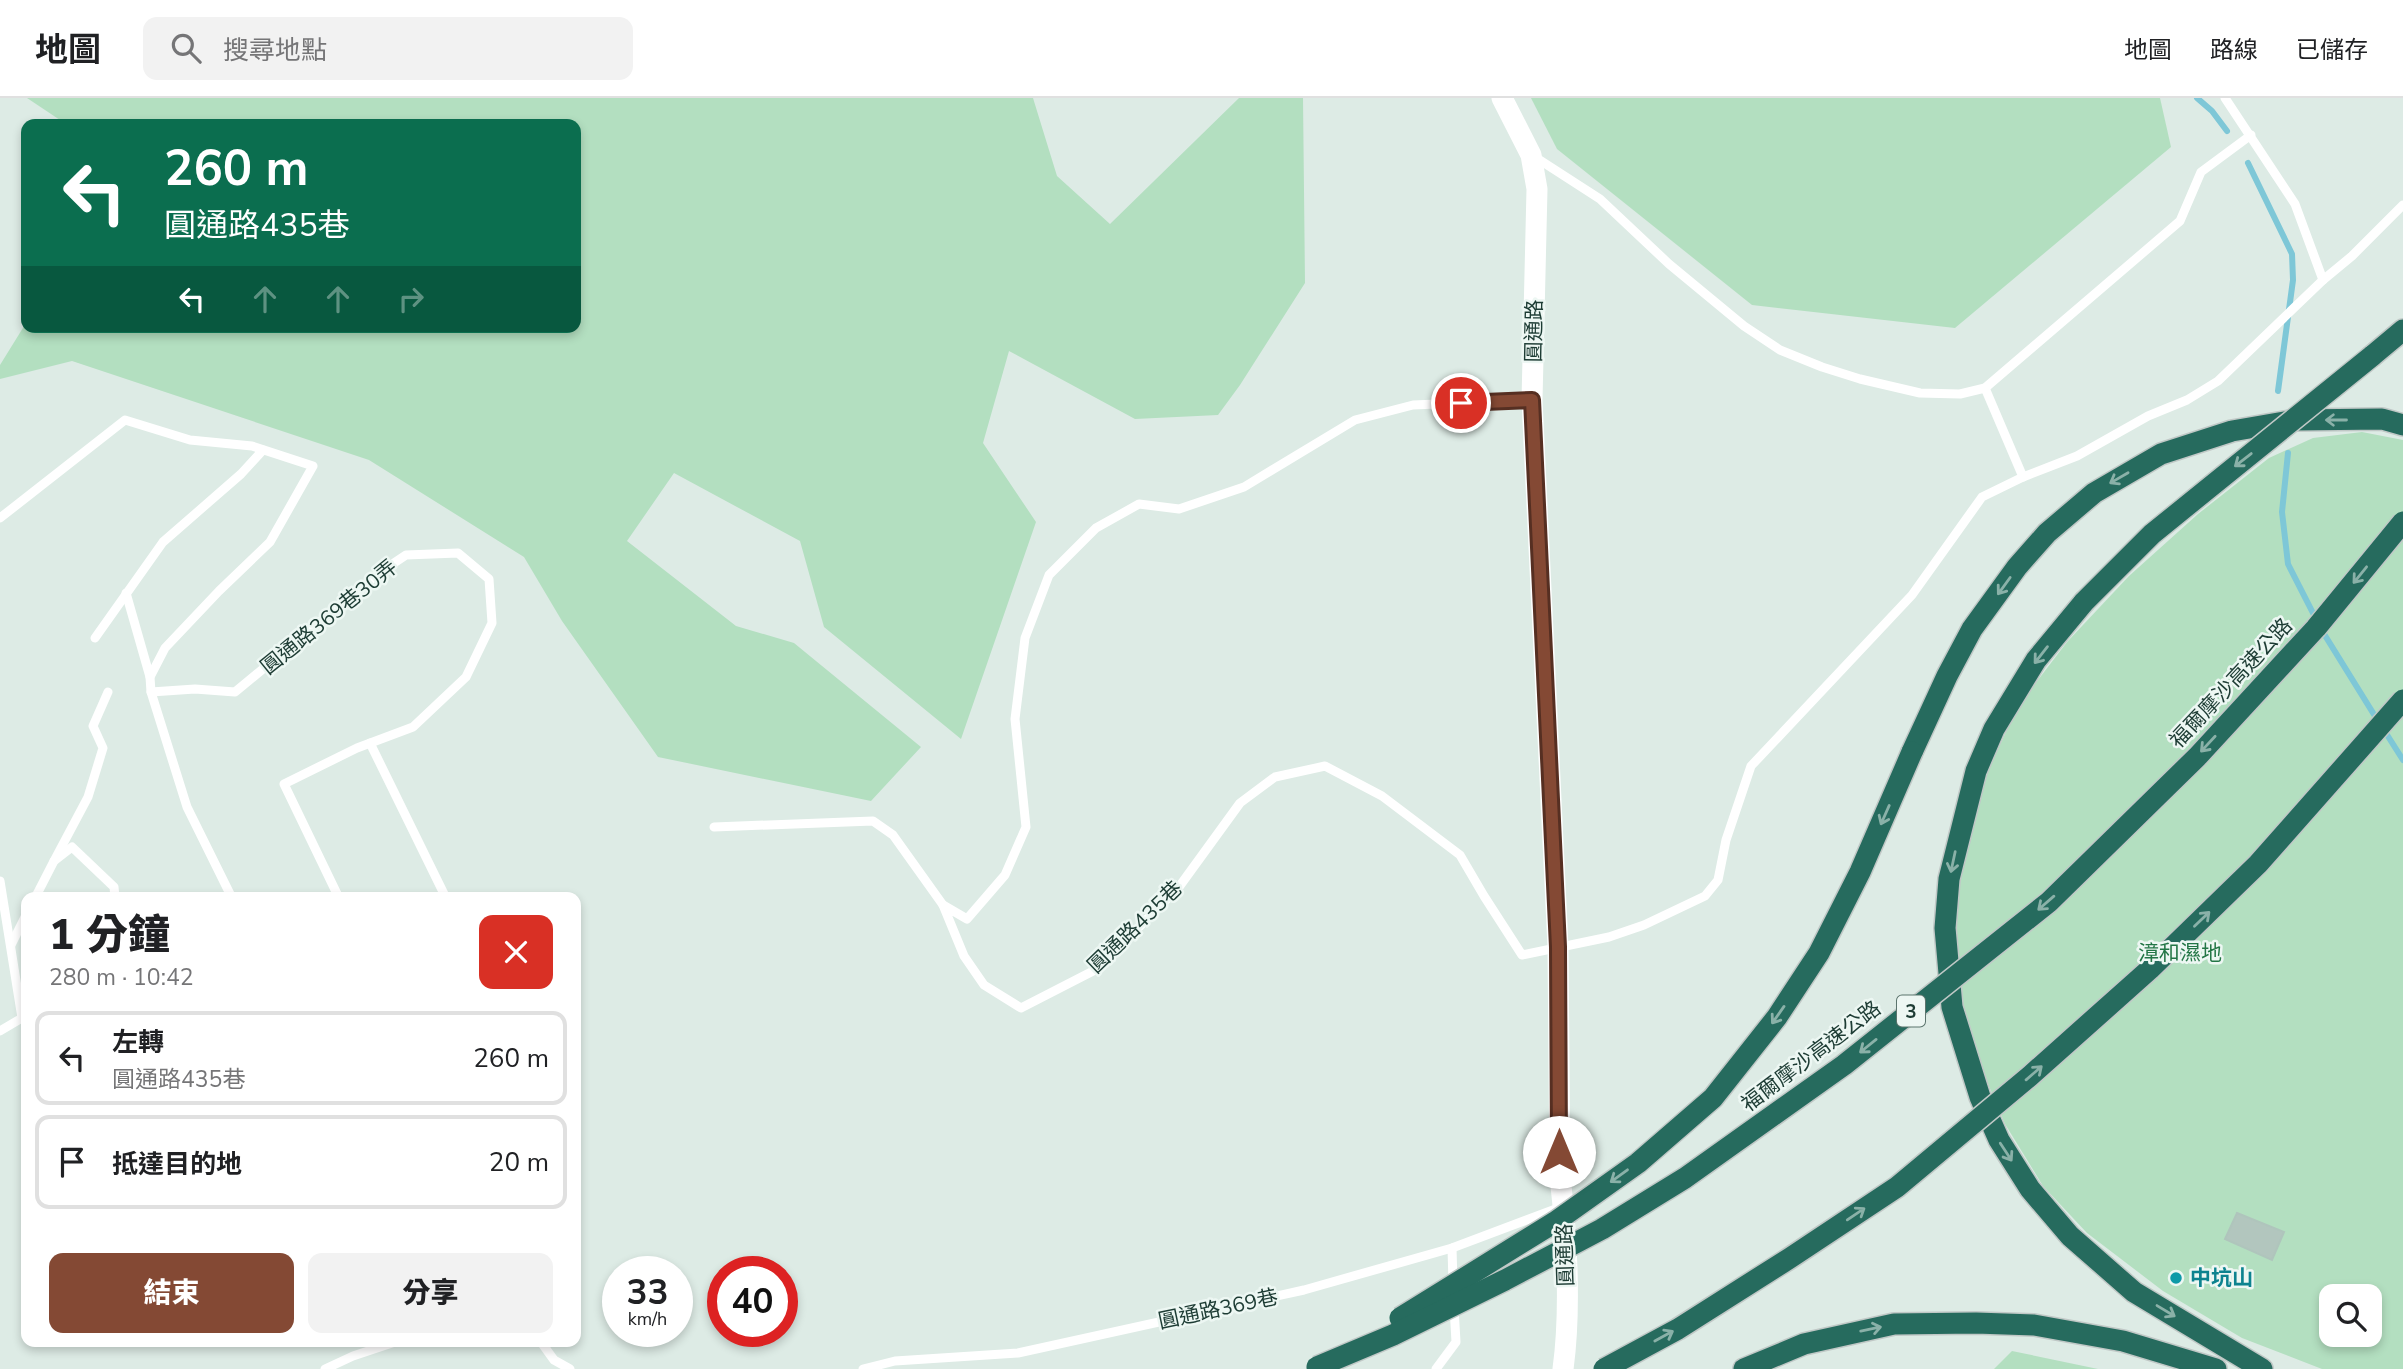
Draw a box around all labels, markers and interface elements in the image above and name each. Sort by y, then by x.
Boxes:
search box [143,17,633,80]
text: 地圖 [35,28,101,73]
icon: search [167,29,205,67]
text: 搜尋地點 [223,33,327,68]
text: 地圖 [2124,34,2172,66]
text: 路線 [2210,34,2258,66]
text: 已儲存 [2296,34,2368,66]
text: 260 m [164,135,308,202]
icon: left [49,147,140,238]
text: 圓通路435巷 [164,204,350,247]
icon: left [173,280,211,318]
icon: ahead [246,280,284,318]
icon: ahead [319,280,357,318]
icon: right [392,280,430,318]
street label: 圓通路 [1519,299,1549,363]
pin [1431,373,1491,433]
icon: arrive [1442,384,1480,422]
one-way arrow [2324,413,2347,427]
one-way arrow [2234,452,2252,468]
one-way arrow [2110,471,2130,485]
street label: 圓通路369巷30弄 [255,553,403,681]
one-way arrow [2352,565,2367,583]
one-way arrow [1996,576,2011,594]
street label: 福爾摩沙高速公路 [2163,612,2299,754]
one-way arrow [2033,645,2048,664]
one-way arrow [2200,735,2217,752]
one-way arrow [1878,803,1891,825]
one-way arrow [1945,850,1959,873]
street label: 圓通路435巷 [1081,875,1189,979]
one-way arrow [2037,895,2055,911]
text: 1 分鐘 [49,907,170,964]
one-way arrow [2193,911,2210,928]
button: close [479,915,553,989]
park label: 漳和濕地 [2138,939,2222,967]
text: 280 m · 10:42 [49,962,194,993]
street label: 福爾摩沙高速公路 [1735,994,1887,1118]
road number: 3 [1897,995,1925,1026]
one-way arrow [1771,1005,1785,1024]
text: 左轉 [112,1025,164,1060]
one-way arrow [1860,1038,1878,1053]
icon: left [53,1039,91,1077]
text: 260 m [473,1041,549,1076]
text: 圓通路435巷 [112,1064,245,1095]
one-way arrow [2025,1065,2043,1081]
position arrow [1522,1115,1596,1189]
one-way arrow [1999,1142,2014,1161]
icon: arrive [53,1143,91,1181]
text: 20 m [489,1145,549,1180]
text: 抵達目的地 [112,1147,242,1182]
one-way arrow [1610,1169,1629,1183]
one-way arrow [1846,1207,1865,1221]
street label: 圓通路 [1550,1223,1580,1287]
button: 結束 [49,1253,294,1333]
button: 分享 [308,1253,553,1333]
speed limit sign: 40 [707,1256,798,1347]
place label: 中坑山 [2190,1264,2253,1292]
text: 33 [626,1269,669,1316]
marker: 中坑山 [2168,1270,2184,1286]
street label: 圓通路369巷 [1156,1283,1280,1335]
map controls [2319,1284,2382,1347]
button: search [2319,1284,2382,1347]
one-way arrow [2155,1304,2175,1318]
text: km/h [628,1307,667,1331]
one-way arrow [1859,1322,1882,1336]
one-way arrow [1653,1329,1674,1342]

